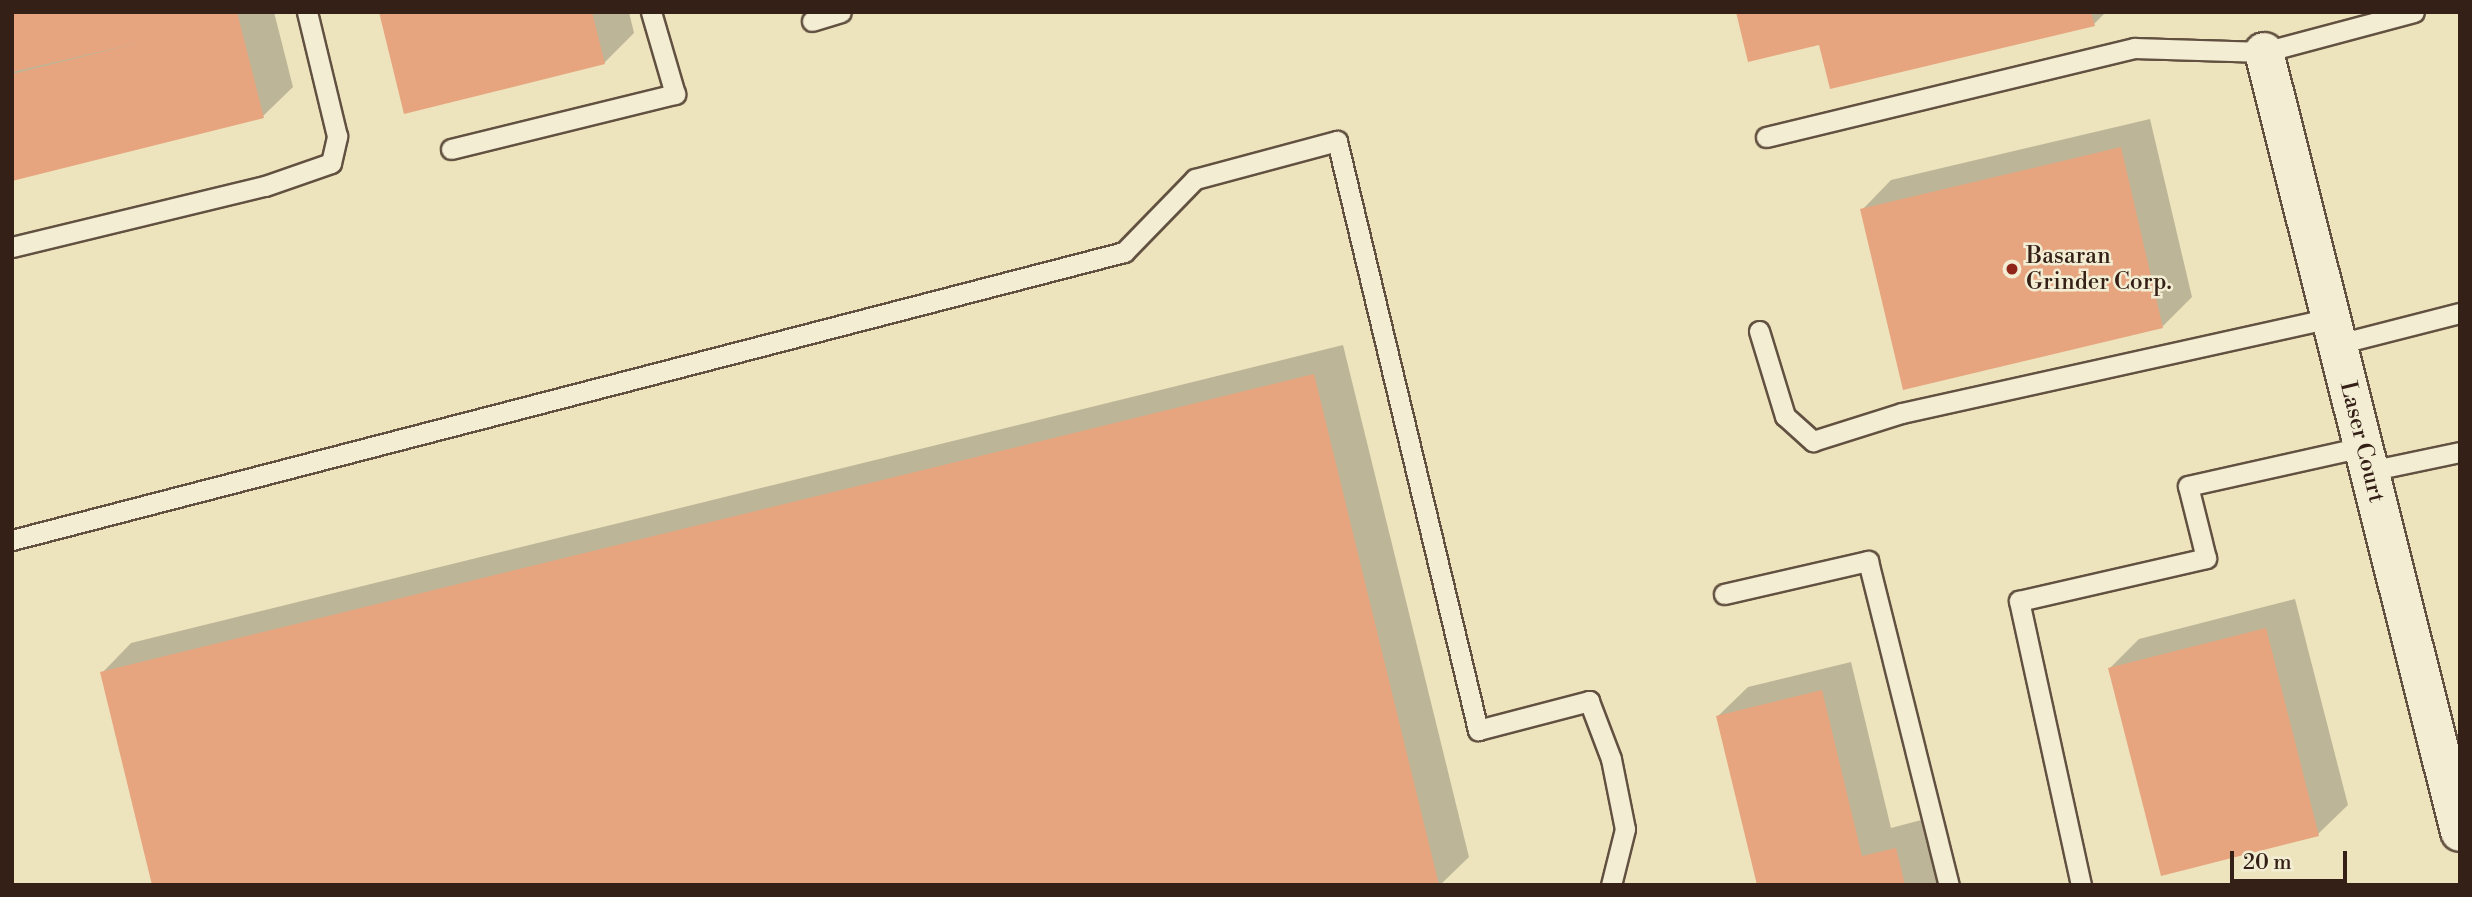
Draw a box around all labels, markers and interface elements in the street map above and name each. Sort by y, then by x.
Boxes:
place label: Basaran Grinder Corp. [2026,242,2172,296]
marker: Basaran Grinder Corp. [2004,261,2020,277]
street label: Laser Court [2334,379,2390,505]
scale bar [2234,838,2351,882]
text: 20 m [2243,850,2292,876]

